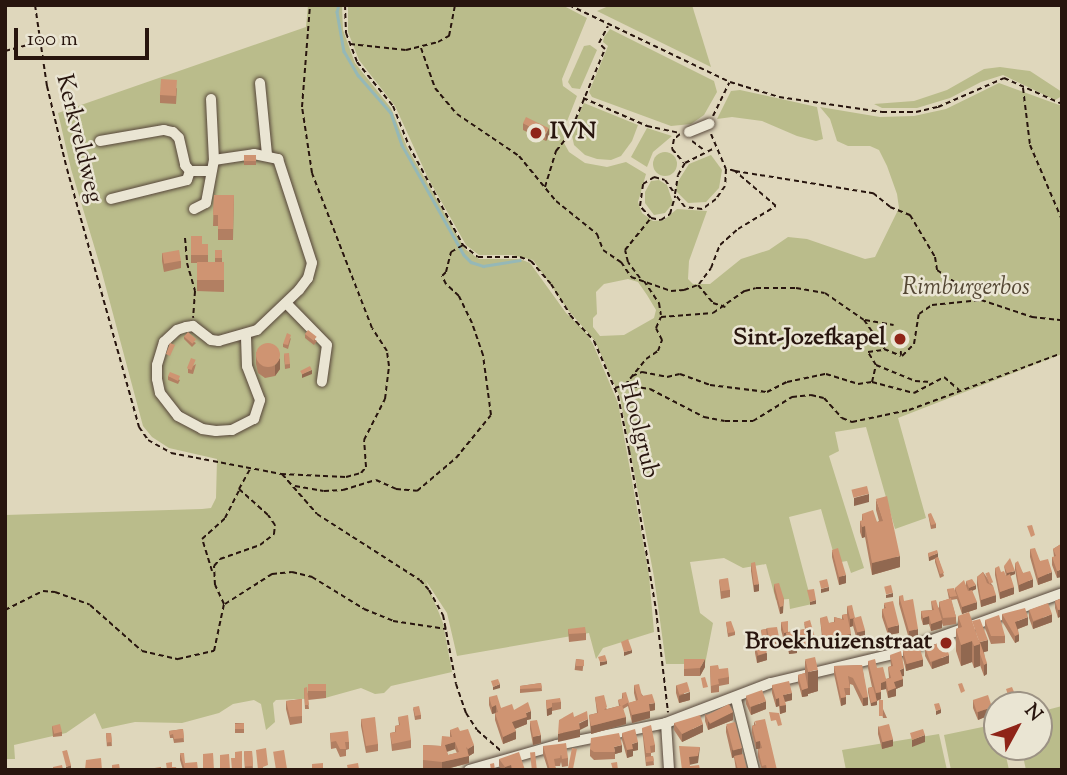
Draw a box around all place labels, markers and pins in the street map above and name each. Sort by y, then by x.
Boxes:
place label: IVN [550,119,596,147]
marker: IVN [528,125,544,141]
place label: Sint-Jozefkapel [733,325,886,353]
marker: Sint-Jozefkapel [892,331,908,347]
place label: Broekhuizenstraat [745,629,932,657]
marker: Broekhuizenstraat [938,635,954,651]

